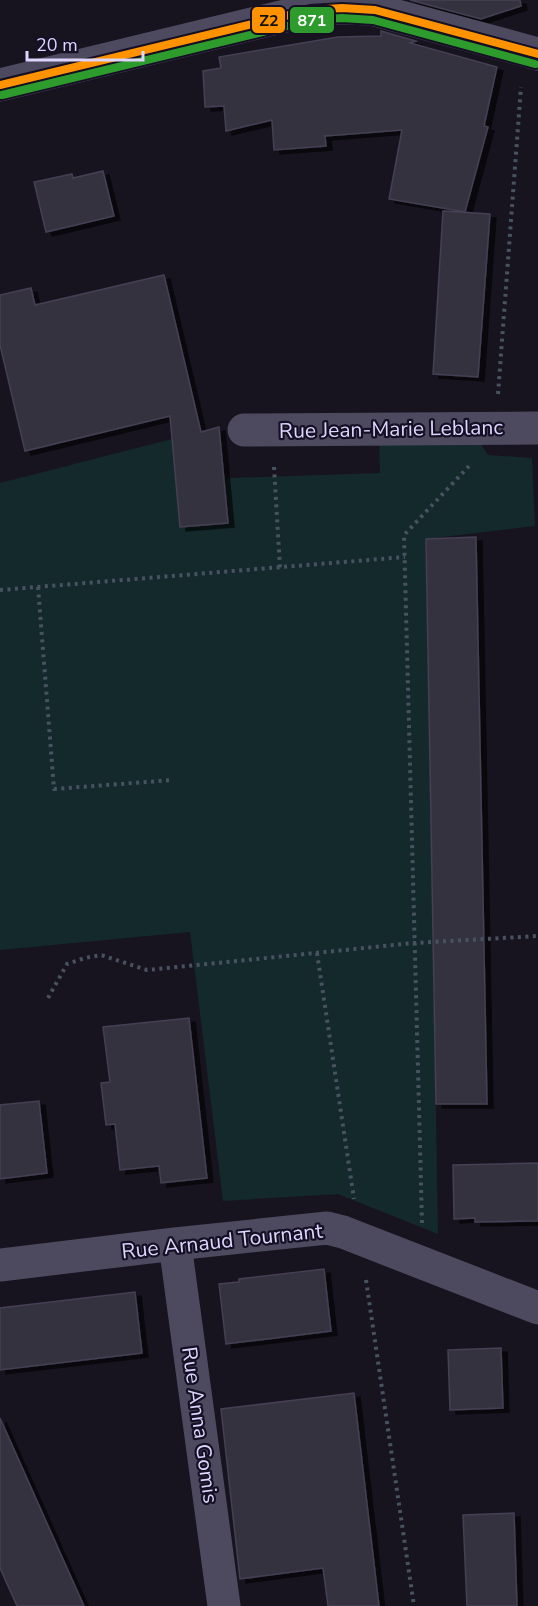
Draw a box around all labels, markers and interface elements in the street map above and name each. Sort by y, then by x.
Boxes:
line badge: Z2 [251,6,286,34]
line badge: 871 [289,6,335,34]
text: Z2 [259,10,279,32]
text: 871 [298,10,326,32]
scale bar [27,24,142,62]
text: 20 m [36,33,78,57]
street label: Rue Jean-Marie Leblanc [279,413,504,445]
street label: Rue Arnaud Tournant [120,1216,325,1265]
street label: Rue Anna Gomis [175,1345,225,1505]

